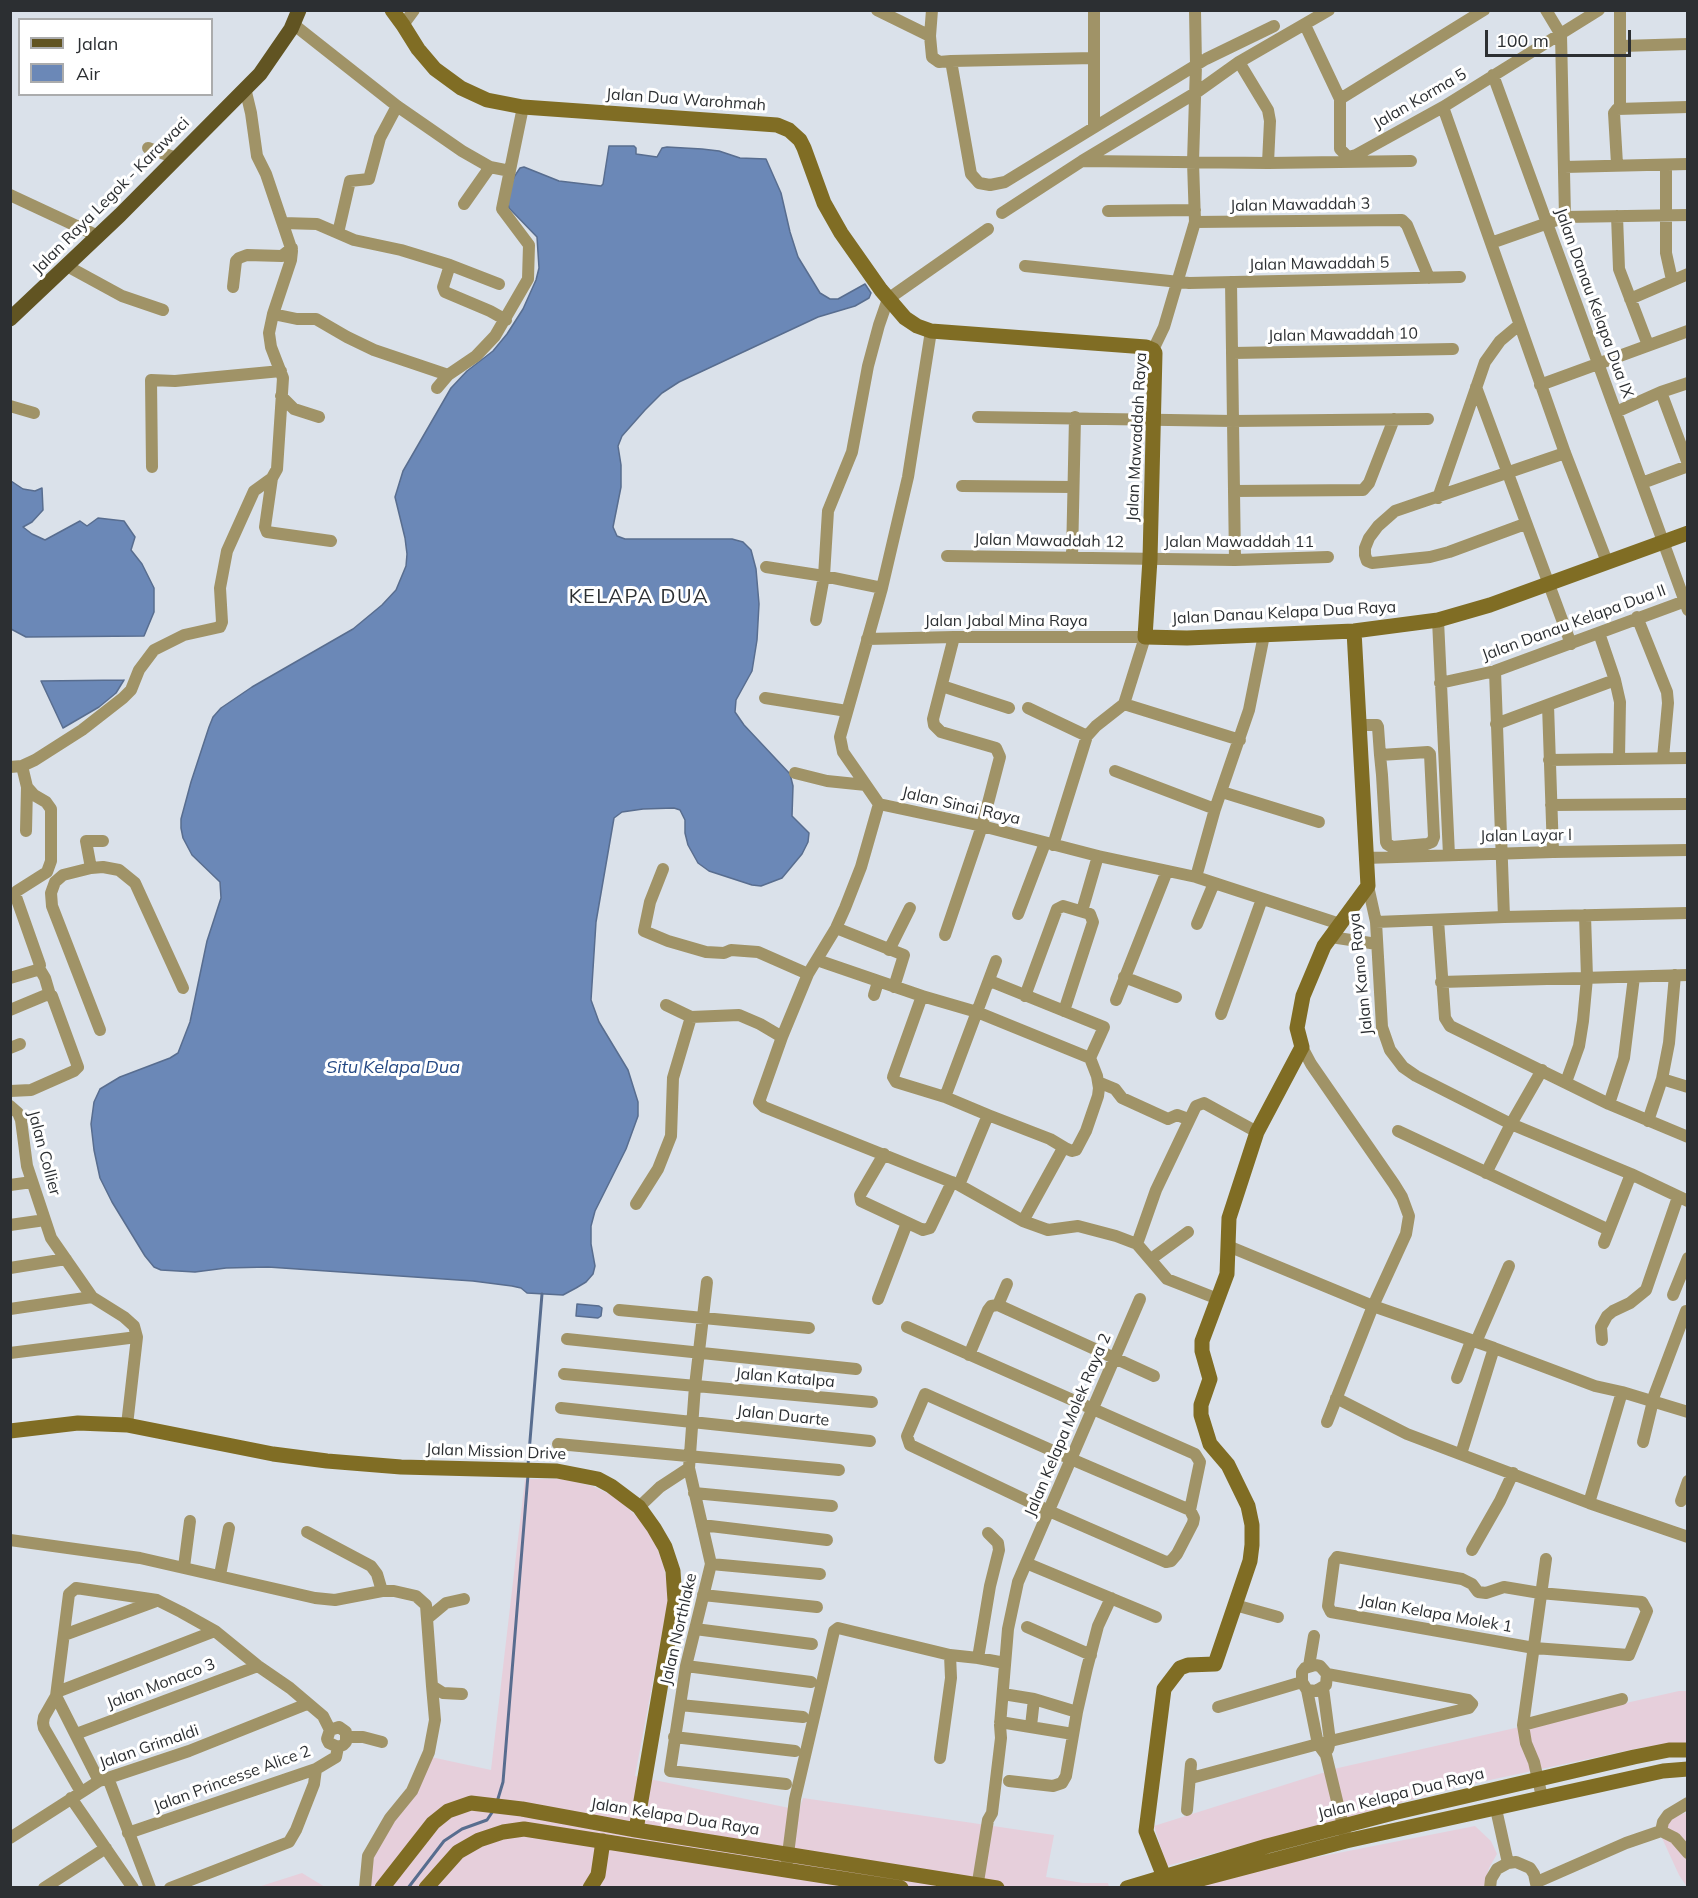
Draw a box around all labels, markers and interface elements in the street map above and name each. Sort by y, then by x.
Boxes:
legend [18,18,213,96]
scale bar [1488,18,1634,56]
text: 100 m [1496,29,1549,52]
text: Jalan [76,32,118,55]
text: Air [76,62,100,85]
street label: Jalan Korma 5 [1370,65,1470,133]
street label: Jalan Dua Warohmah [605,85,767,115]
street label: Jalan Raya Legok - Karawaci [29,114,193,278]
street label: Jalan Mawaddah 3 [1230,194,1370,216]
street label: Jalan Danau Kelapa Dua IX [1551,205,1637,401]
street label: Jalan Mawaddah 5 [1249,253,1389,275]
street label: Jalan Mawaddah 10 [1268,324,1418,346]
street label: Jalan Mawaddah Raya [1123,352,1151,522]
street label: Jalan Mawaddah 12 [974,530,1124,552]
street label: Jalan Mawaddah 11 [1164,532,1314,552]
street label: Jalan Danau Kelapa Dua II [1479,581,1669,665]
district label: KELAPA DUA [569,585,709,609]
street label: Jalan Danau Kelapa Dua Raya [1171,598,1397,628]
street label: Jalan Jabal Mina Raya [924,611,1088,631]
street label: Jalan Sinai Raya [900,783,1022,829]
street label: Jalan Layar I [1480,826,1572,846]
street label: Jalan Kano Raya [1345,912,1377,1036]
water label: Situ Kelapa Dua [326,1057,460,1079]
street label: Jalan Collier [23,1108,65,1198]
street label: Jalan Kelapa Molek Raya 2 [1021,1330,1115,1520]
street label: Jalan Katalpa [734,1364,836,1392]
street label: Jalan Duarte [736,1402,830,1430]
street label: Jalan Mission Drive [426,1440,566,1464]
street label: Jalan Northlake [657,1571,701,1687]
street label: Jalan Kelapa Molek 1 [1358,1591,1514,1637]
street label: Jalan Monaco 3 [104,1655,218,1713]
street label: Jalan Grimaldi [97,1721,201,1773]
street label: Jalan Princesse Alice 2 [151,1742,313,1816]
street label: Jalan Kelapa Dua Raya [1316,1764,1486,1824]
street label: Jalan Kelapa Dua Raya [589,1794,761,1840]

